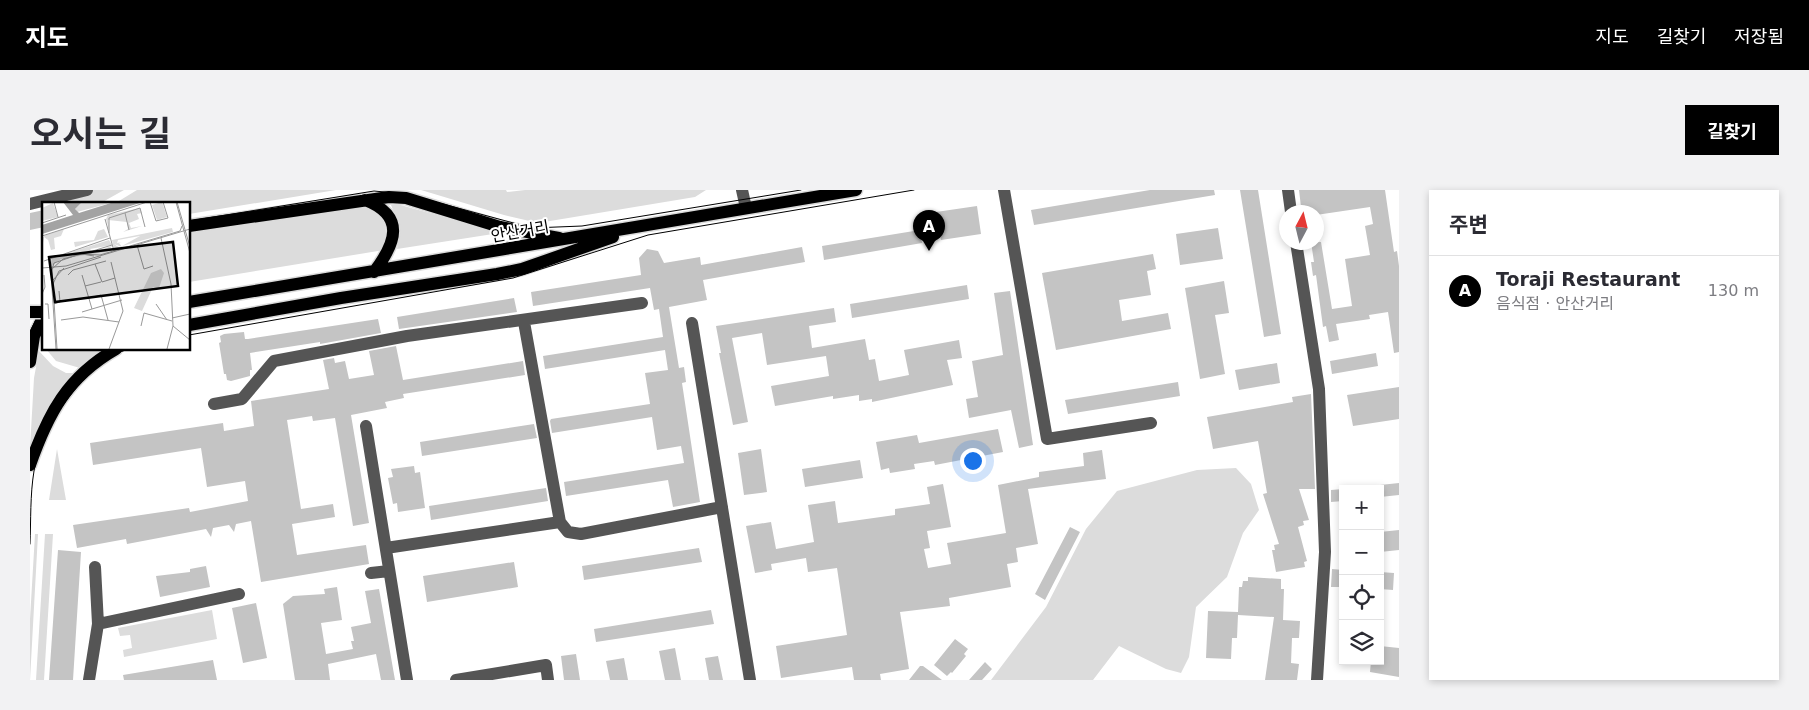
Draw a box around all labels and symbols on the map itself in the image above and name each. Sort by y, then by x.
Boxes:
inset map [42,202,190,350]
north arrow [1279,205,1324,250]
pin: A [913,210,945,251]
street label: 안산거리 [489,217,551,246]
your location [960,448,986,474]

